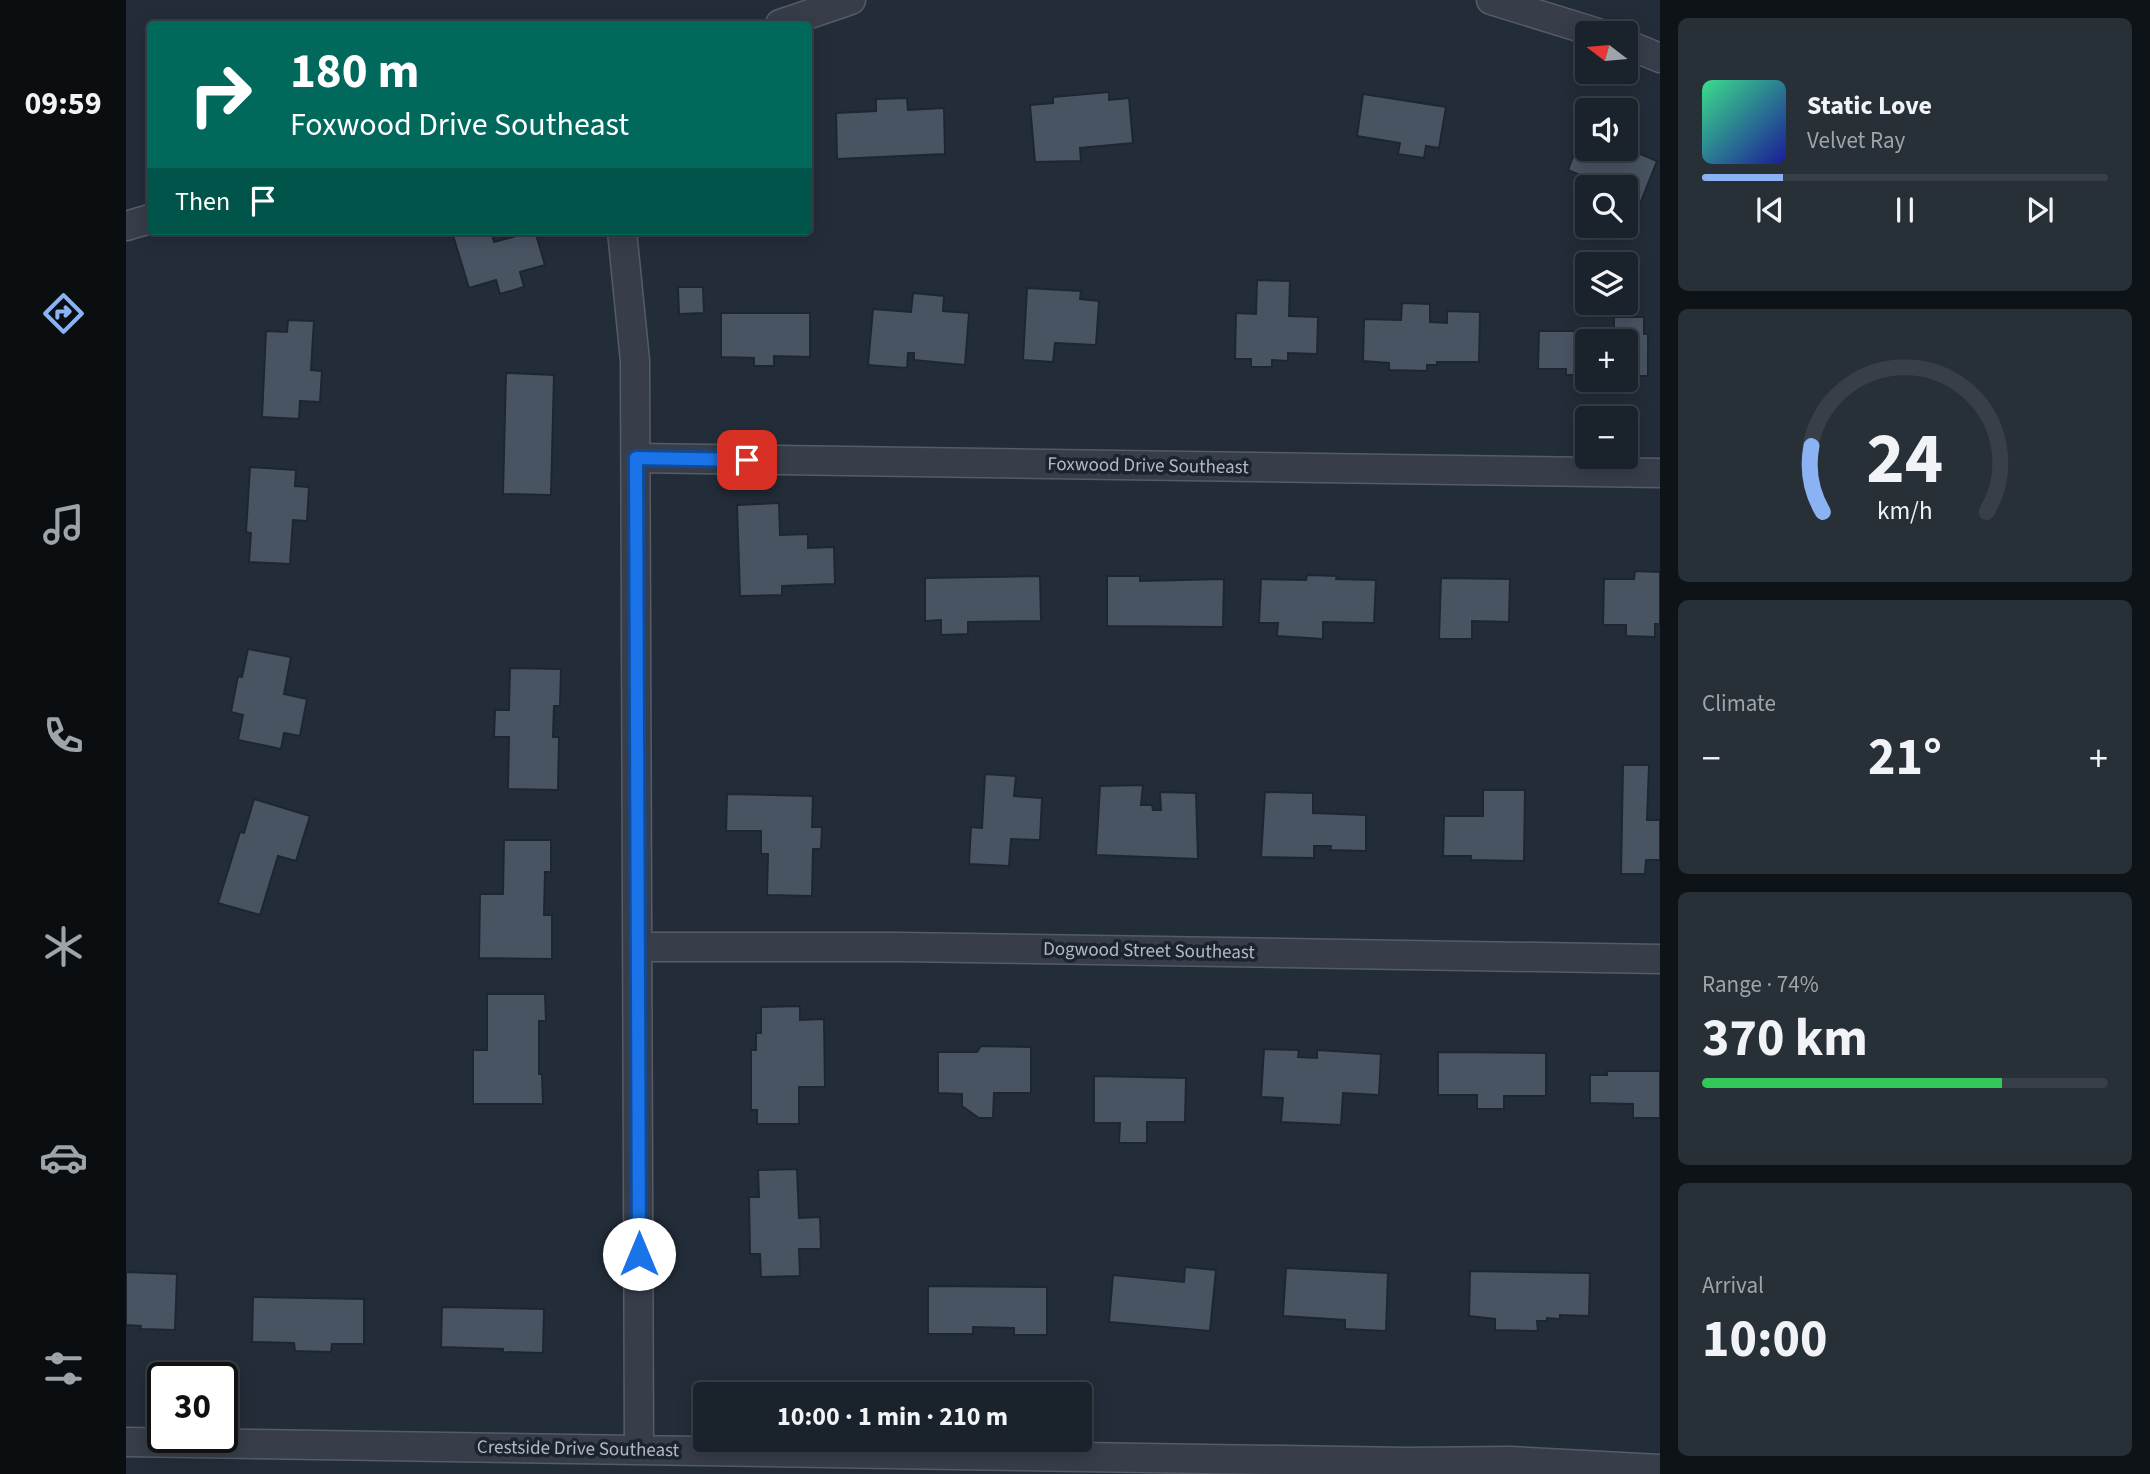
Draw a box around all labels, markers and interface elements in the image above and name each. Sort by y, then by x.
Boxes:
north arrow [1575,21,1638,84]
map controls [1575,21,1638,469]
text: 180 m [290,37,419,107]
icon: right [175,49,266,140]
text: 09:59 [24,81,102,127]
text: Static Love [1807,87,1932,124]
button: sound [1575,98,1638,161]
text: Foxwood Drive Southeast [290,102,629,148]
text: Velvet Ray [1807,124,1905,157]
button: search [1575,175,1638,238]
icon: arrive [244,182,282,220]
text: Then [175,183,230,220]
icon: previous [1751,191,1789,229]
icon: pause [1886,191,1924,229]
icon: next [2021,191,2059,229]
button: layers [1575,252,1638,315]
icon: directions [39,289,88,338]
button: + [1575,329,1638,392]
button: − [1575,406,1638,469]
text: 24 [1867,407,1943,511]
pin [717,430,777,490]
icon: arrive [728,441,766,479]
street label: Foxwood Drive Southeast [1047,451,1249,481]
text: km/h [1877,493,1933,529]
icon: music [39,500,88,549]
text: Climate [1702,687,1776,720]
icon: phone [39,711,88,760]
text: 21° [1868,721,1942,795]
text: − [1702,732,1721,786]
text: + [2089,732,2108,786]
icon: climate [39,922,88,971]
street label: Dogwood Street Southeast [1043,936,1256,966]
text: Range · 74% [1702,968,1819,1001]
text: 370 km [1702,1002,1868,1076]
icon: car [39,1133,88,1182]
position arrow [602,1217,676,1291]
text: Arrival [1702,1269,1764,1302]
text: 10:00 [1702,1303,1827,1377]
icon: filters [39,1344,88,1393]
speed limit sign: 30 [147,1362,238,1453]
text: 10:00 · 1 min · 210 m [777,1398,1008,1435]
street label: Crestside Drive Southeast [477,1434,680,1464]

